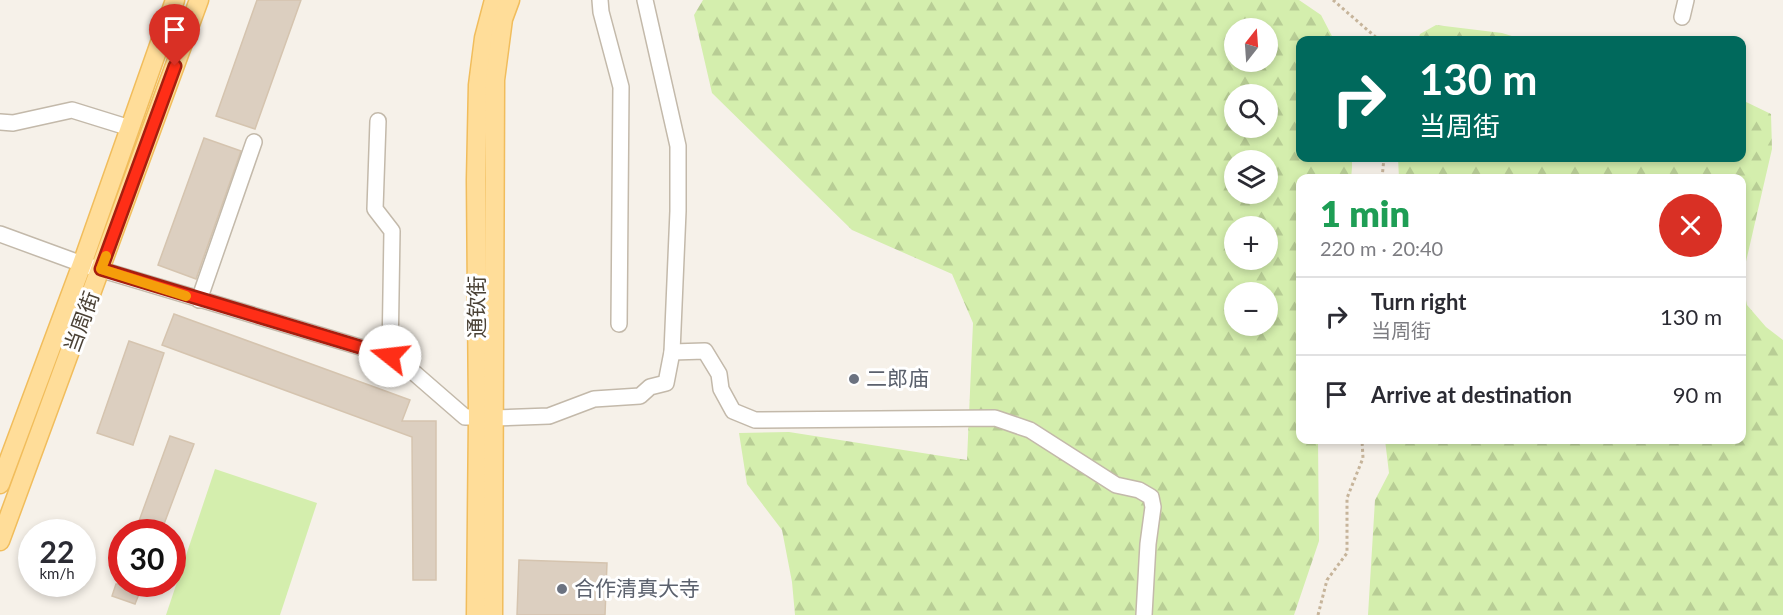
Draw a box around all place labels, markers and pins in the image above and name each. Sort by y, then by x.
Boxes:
pin [149,4,200,66]
place label: 二郎庙 [866,365,929,390]
marker: 二郎庙 [847,372,861,386]
place label: 合作清真大寺 [574,575,700,600]
marker: 合作清真大寺 [555,582,569,596]

